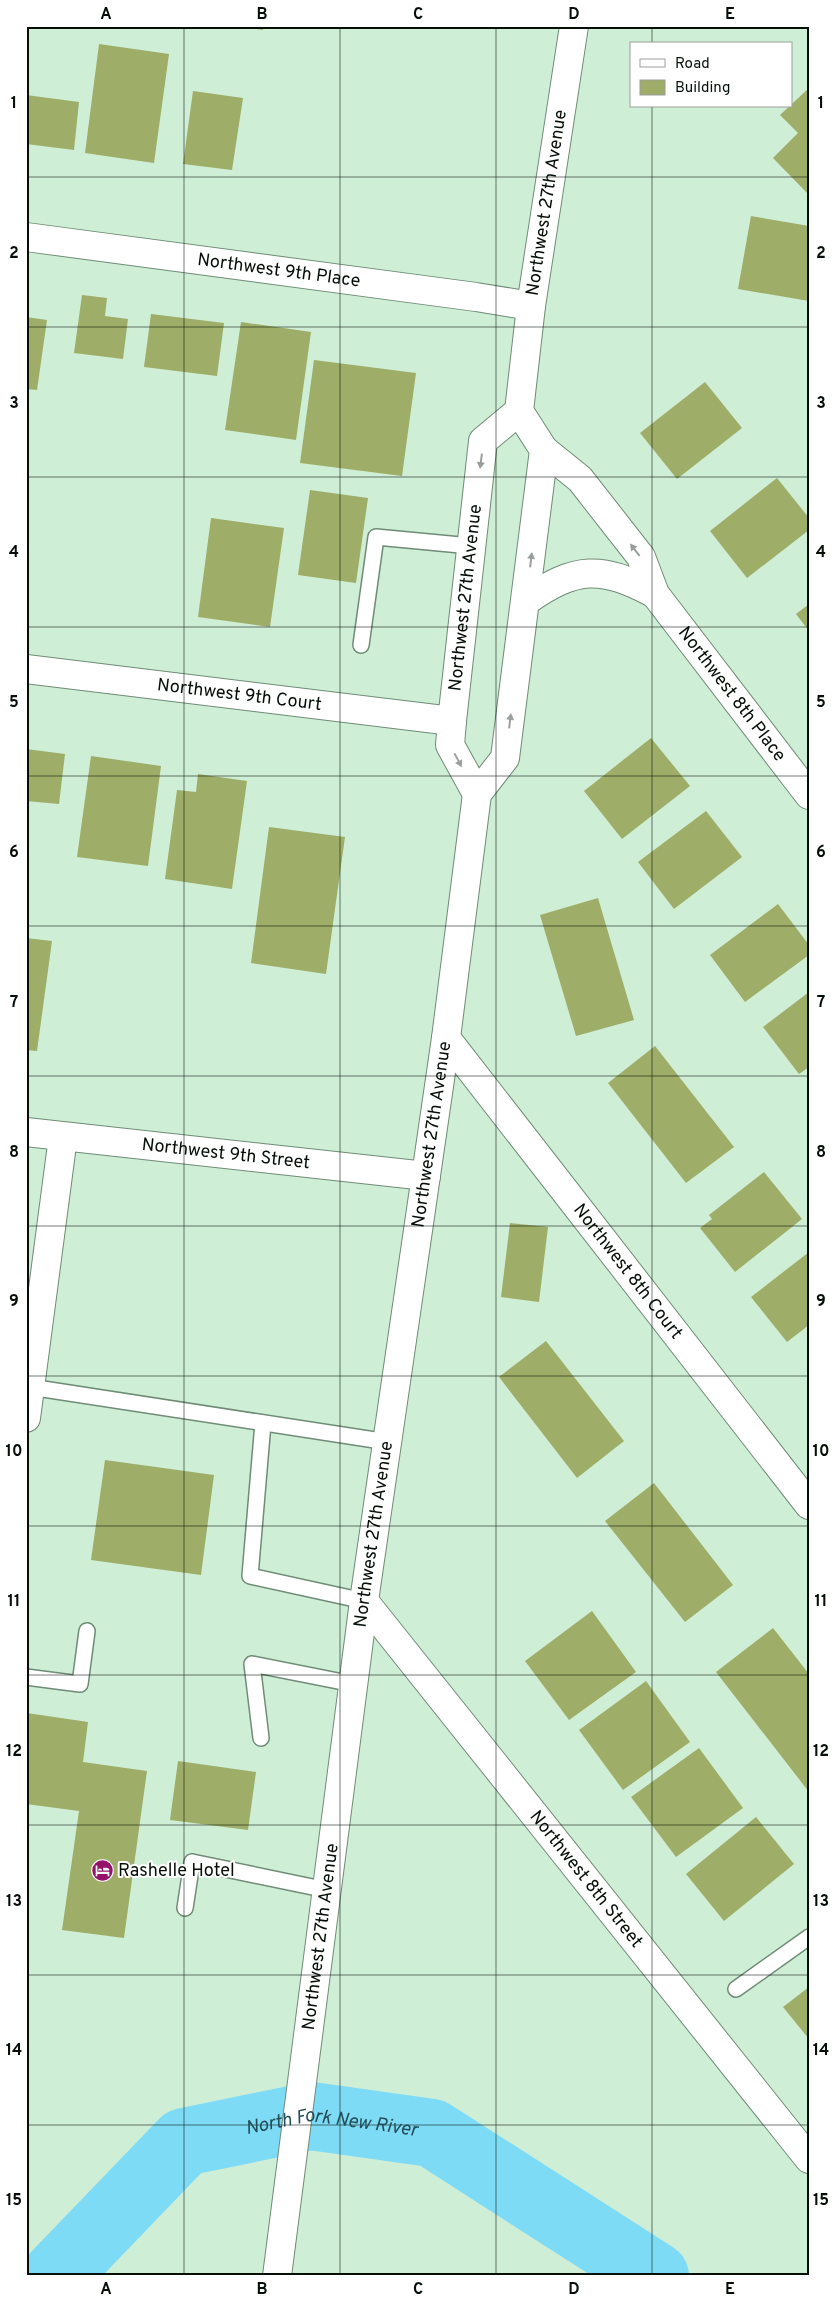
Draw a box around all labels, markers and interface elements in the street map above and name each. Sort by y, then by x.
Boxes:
text: A [100,5,112,25]
text: B [256,5,268,25]
text: C [413,5,423,25]
text: D [568,5,580,25]
text: E [725,5,735,25]
legend [630,42,792,108]
text: Road [675,55,710,74]
text: Building [675,79,730,98]
text: 1 [11,94,17,114]
text: 1 [818,94,824,114]
street label: Northwest 27th Avenue [521,108,572,297]
text: 2 [9,244,19,264]
text: 2 [816,244,826,264]
street label: Northwest 9th Place [196,248,362,293]
text: 3 [9,394,19,414]
text: 3 [816,394,826,414]
one-way arrow [477,453,485,469]
street label: Northwest 27th Avenue [444,503,487,692]
text: 4 [9,543,19,563]
text: 4 [816,543,826,563]
one-way arrow [630,544,641,557]
one-way arrow [527,551,535,567]
street label: Northwest 8th Place [673,622,791,766]
street label: Northwest 9th Court [156,674,323,717]
text: 5 [9,693,19,713]
text: 5 [816,693,826,713]
one-way arrow [506,713,514,729]
one-way arrow [454,752,462,767]
text: 6 [9,843,19,863]
text: 6 [816,843,826,863]
text: 7 [10,993,18,1013]
text: 7 [817,993,825,1013]
street label: Northwest 27th Avenue [407,1040,457,1229]
street label: Northwest 9th Street [140,1133,311,1175]
text: 8 [9,1143,19,1163]
text: 8 [816,1143,826,1163]
street label: Northwest 8th Court [568,1199,688,1344]
text: 9 [9,1292,19,1312]
text: 9 [816,1292,826,1312]
street label: Northwest 27th Avenue [349,1440,399,1629]
text: 10 [6,1442,22,1462]
text: 10 [813,1442,829,1462]
text: 11 [8,1592,20,1612]
text: 11 [815,1592,827,1612]
text: 12 [6,1742,22,1762]
text: 12 [813,1742,829,1762]
street label: Northwest 8th Street [524,1806,648,1953]
street label: Northwest 27th Avenue [297,1842,344,2032]
hotel icon: Rashelle Hotel [90,1859,114,1883]
place label: Rashelle Hotel [118,1860,235,1883]
text: 13 [6,1892,22,1912]
text: 13 [813,1892,829,1912]
text: 14 [6,2041,22,2061]
text: 14 [813,2041,829,2061]
water label: North Fork New River [243,2103,421,2143]
text: 15 [6,2191,22,2211]
text: 15 [813,2191,829,2211]
text: A [100,2280,112,2300]
text: B [256,2280,268,2300]
text: C [413,2280,423,2300]
text: D [568,2280,580,2300]
text: E [725,2280,735,2300]

